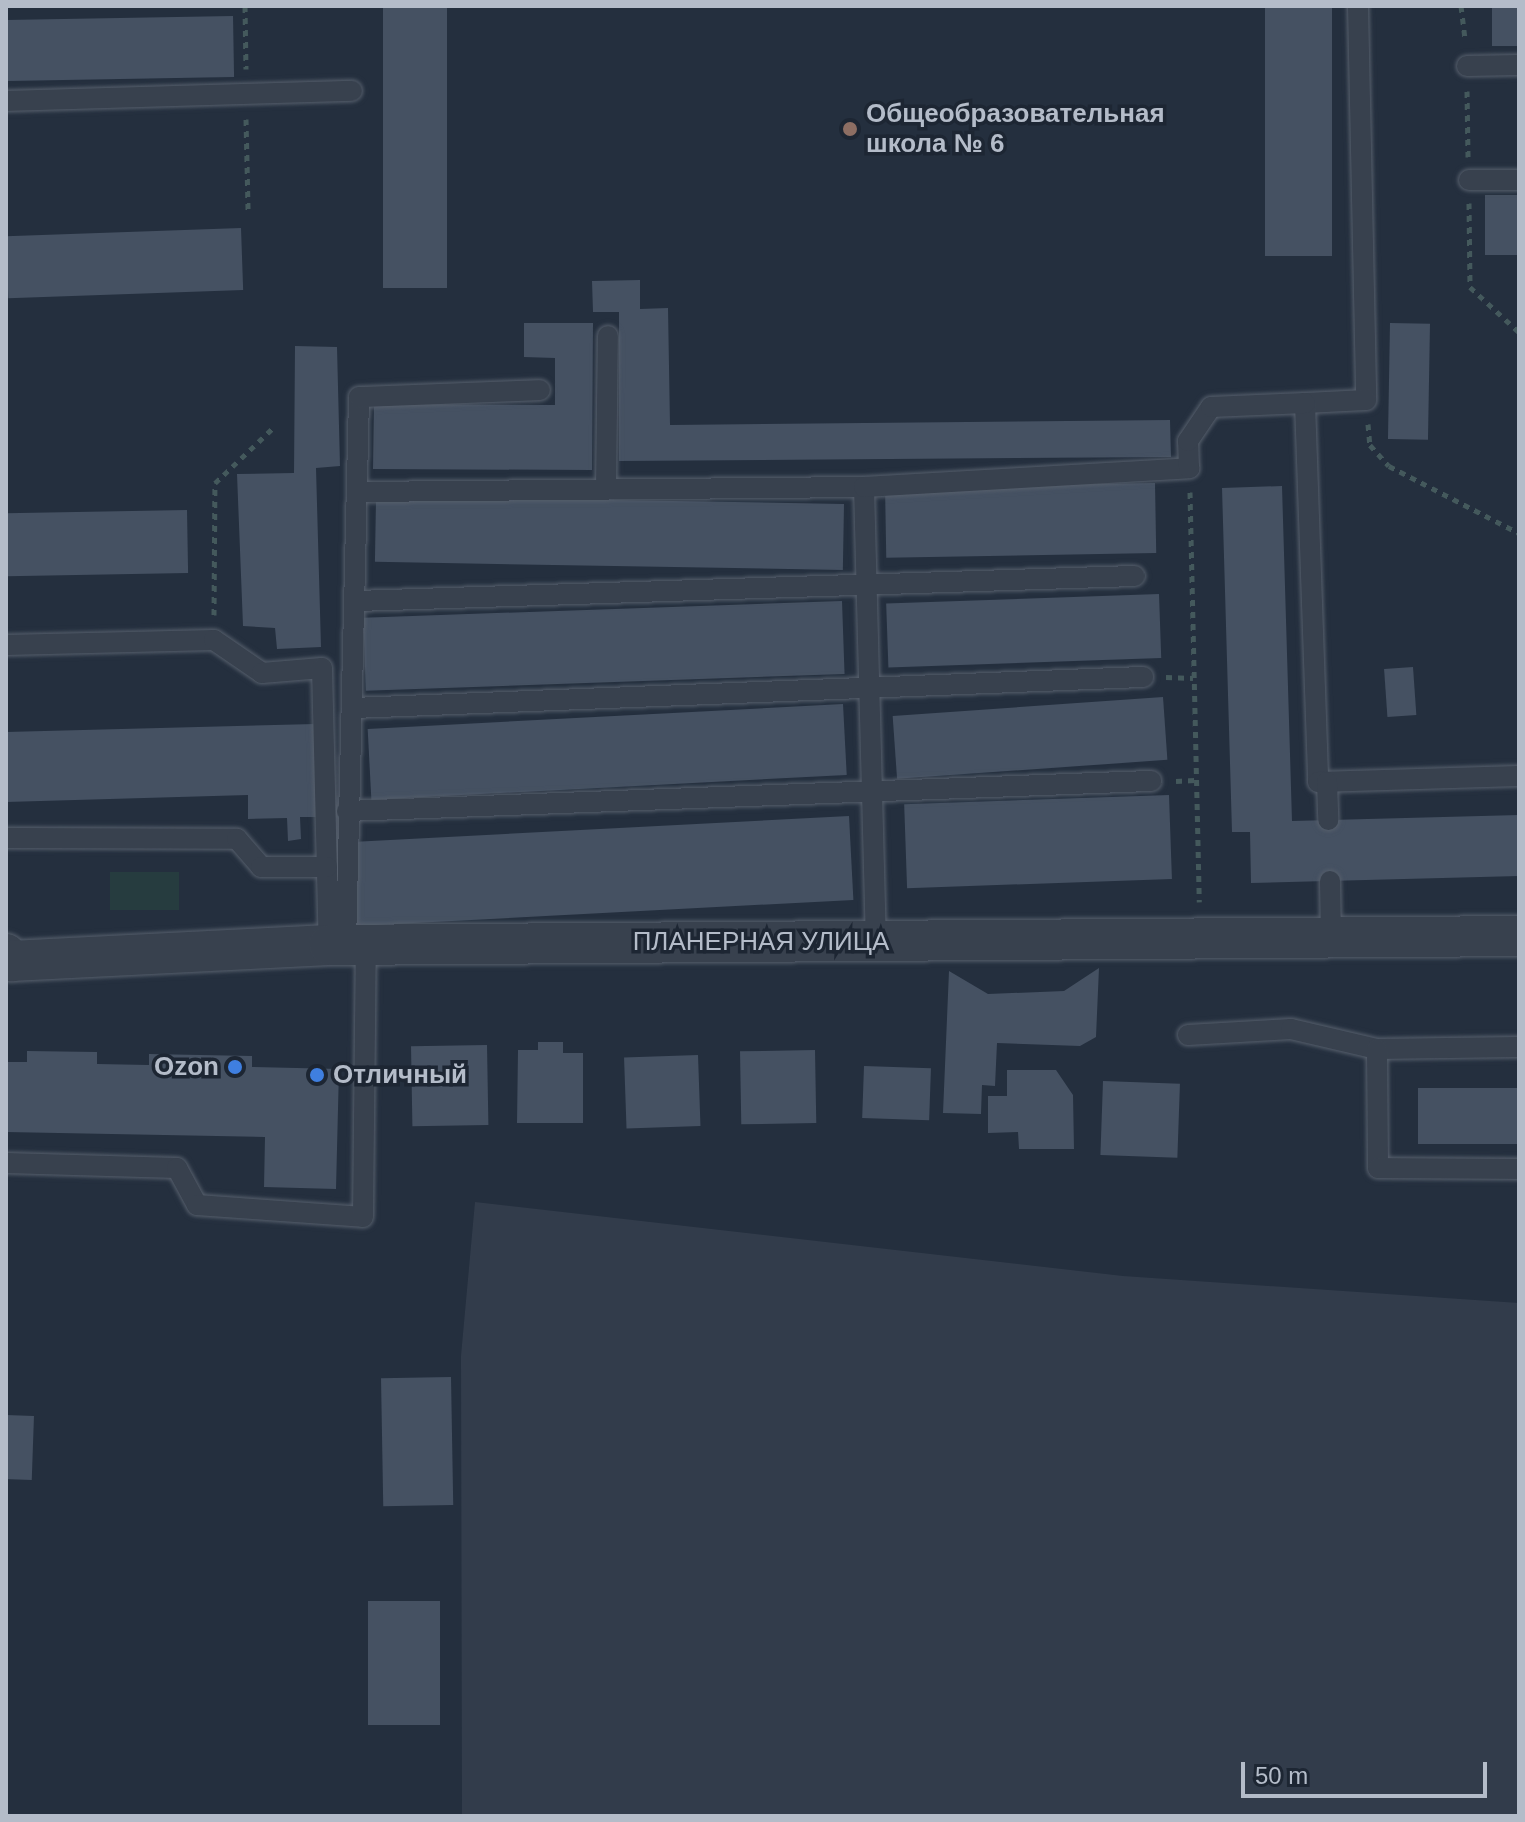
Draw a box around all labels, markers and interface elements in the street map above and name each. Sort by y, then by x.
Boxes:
place label: Общеобразовательная школа № 6 [866,98,1165,160]
marker: Общеобразовательная школа № 6 [841,120,859,138]
street label: ПЛАНЕРНАЯ УЛИЦА [633,926,889,958]
place label: Ozon [154,1051,219,1083]
marker: Ozon [226,1058,244,1076]
place label: Отличный [333,1059,467,1091]
marker: Отличный [308,1066,326,1084]
scale bar [1245,1746,1491,1796]
text: 50 m [1255,1762,1308,1789]

